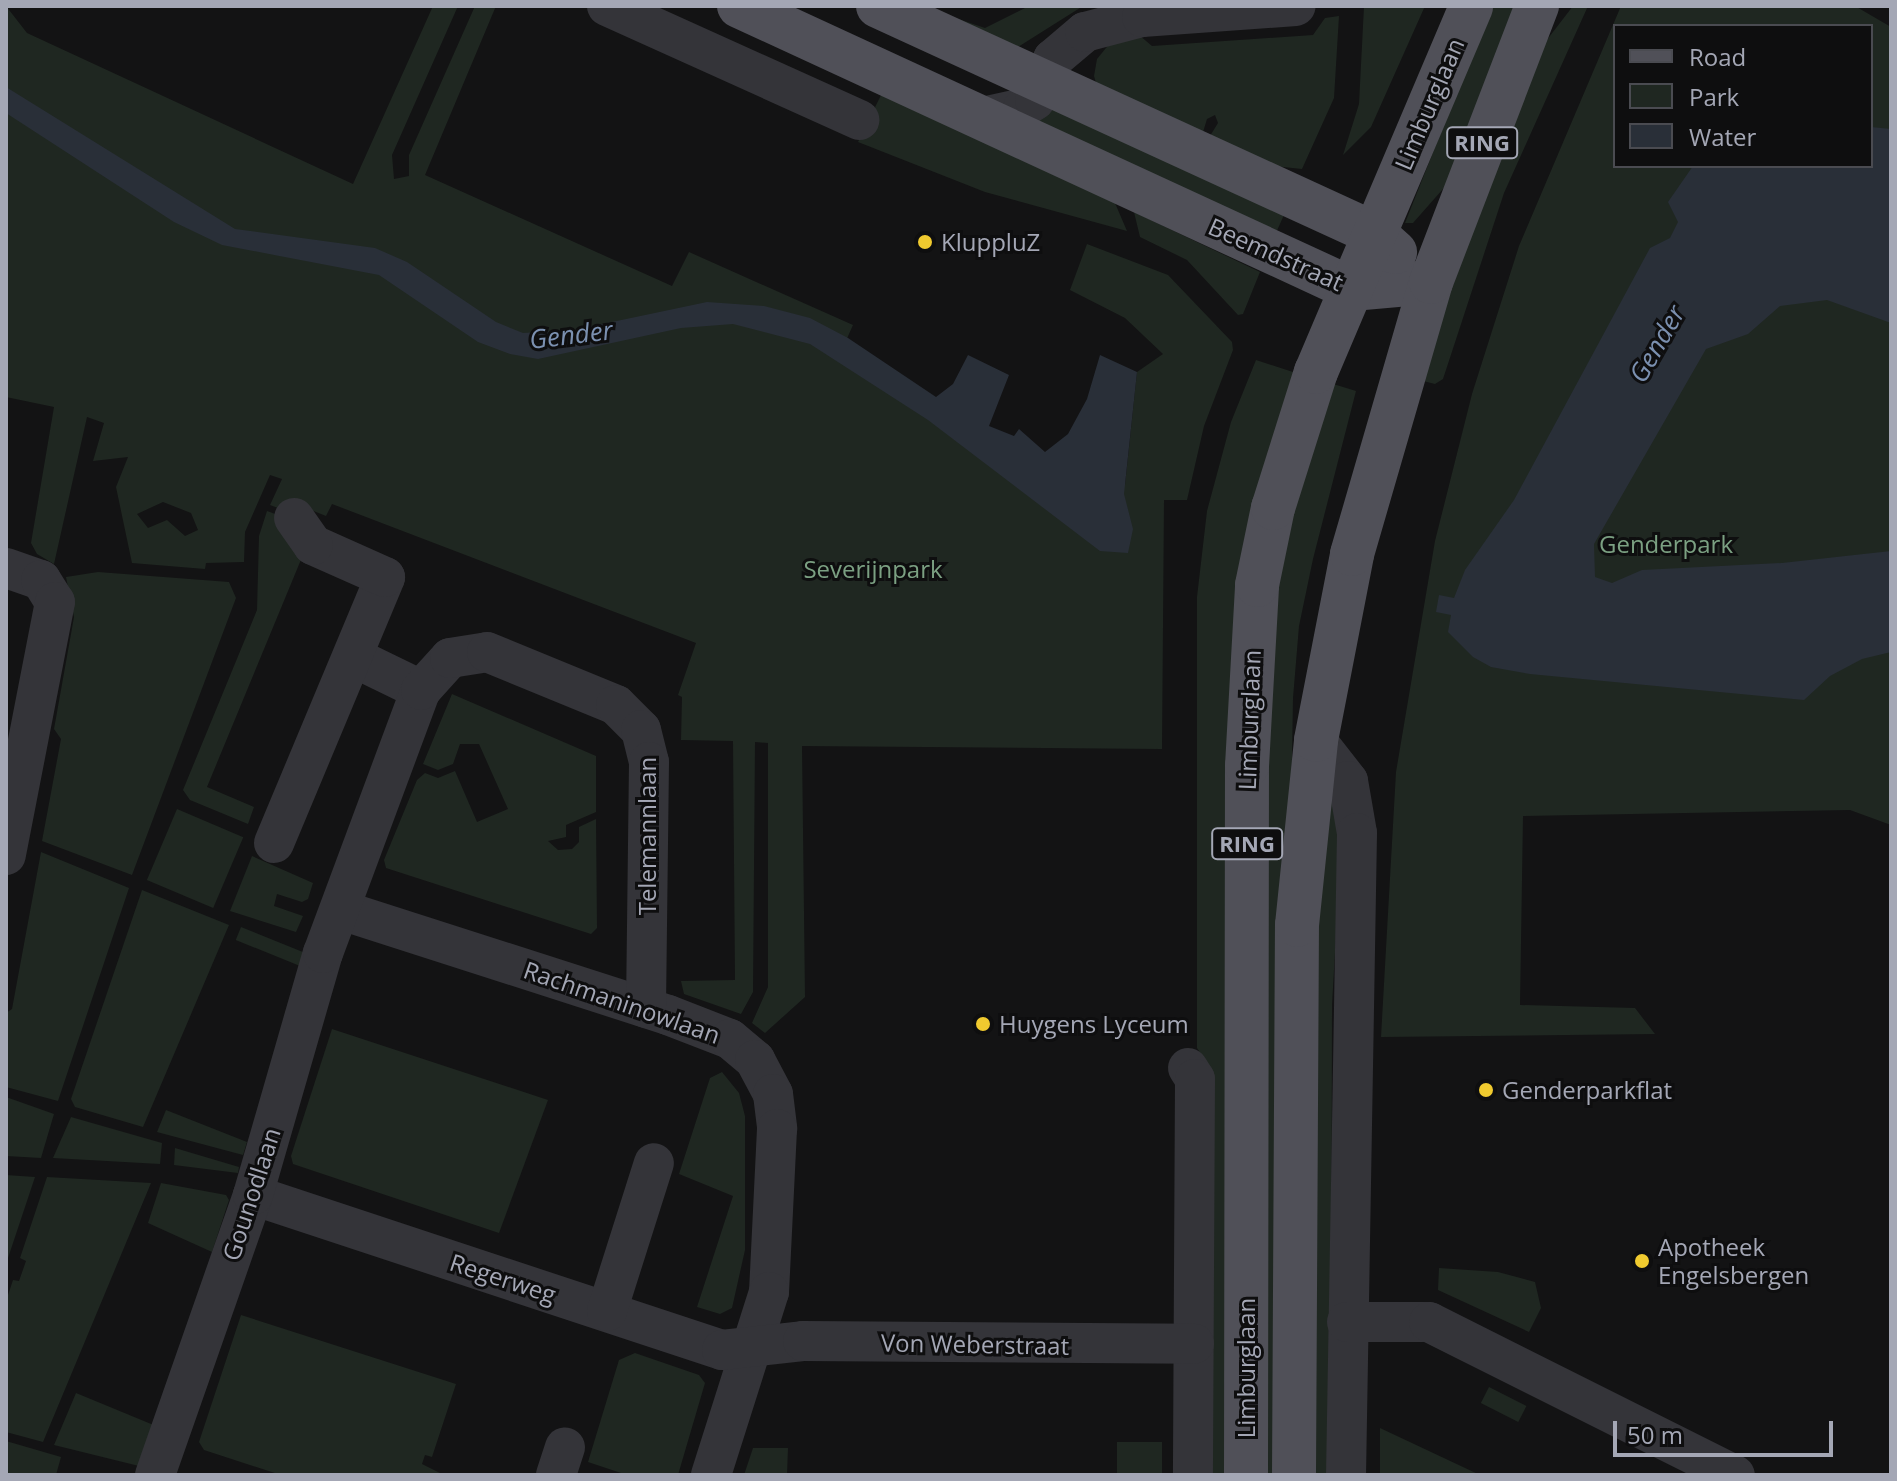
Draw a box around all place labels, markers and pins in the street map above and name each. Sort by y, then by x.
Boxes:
place label: KluppluZ [941,228,1040,256]
marker: KluppluZ [916,233,934,251]
place label: Huygens Lyceum [999,1010,1189,1038]
marker: Huygens Lyceum [974,1015,992,1033]
place label: Genderparkflat [1502,1076,1672,1104]
marker: Genderparkflat [1477,1081,1495,1099]
place label: Apotheek Engelsbergen [1658,1233,1809,1289]
marker: Apotheek Engelsbergen [1633,1252,1651,1270]

